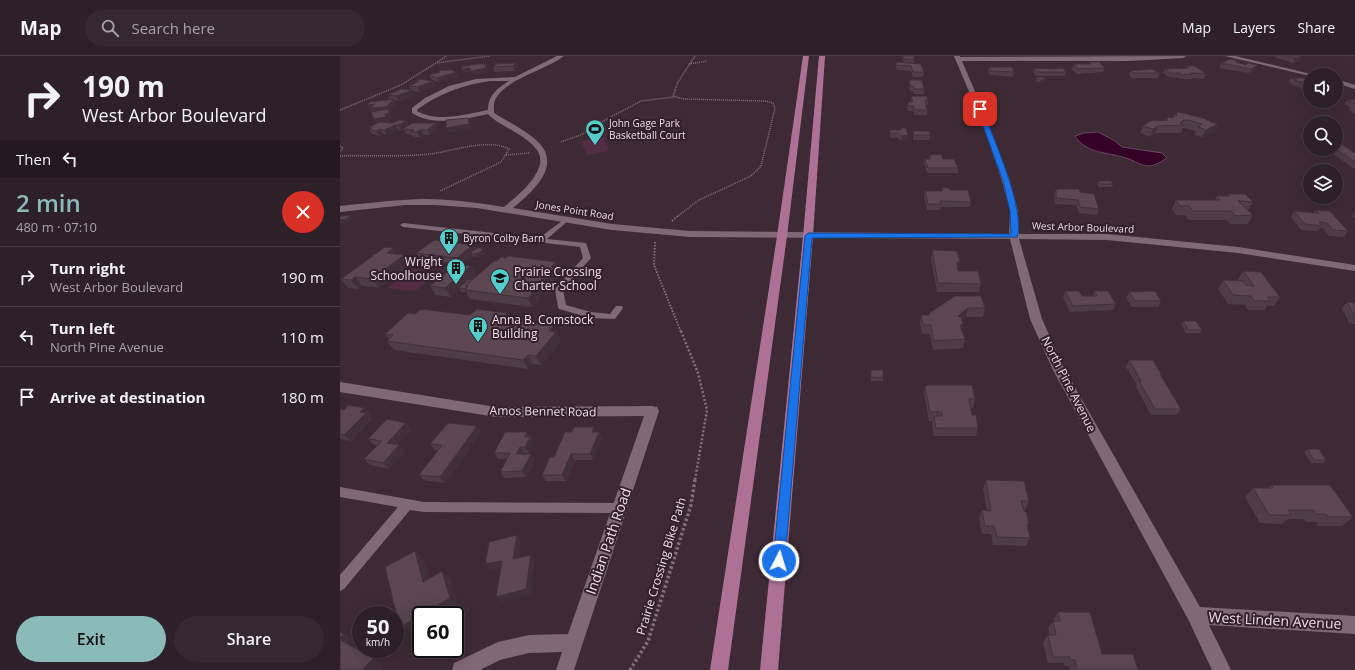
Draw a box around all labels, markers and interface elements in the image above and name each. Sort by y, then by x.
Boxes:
search box [85,10,365,46]
text: Map [20,15,61,41]
icon: search [99,17,121,39]
text: Search here [131,18,215,38]
text: Map [1182,18,1211,37]
text: Layers [1233,18,1275,37]
text: Share [1297,18,1335,37]
text: 190 m [82,67,165,105]
map controls [1303,68,1343,204]
button: sound [1303,68,1343,108]
icon: right [16,72,68,124]
pin [963,92,997,126]
icon: arrive [969,98,991,120]
text: West Arbor Boulevard [82,103,267,127]
place label: John Gage Park Basketball Court [608,116,686,142]
button: search [1303,116,1343,156]
sports icon: John Gage Park Basketball Court [584,118,606,146]
icon: left [59,148,81,170]
text: Then [16,149,51,169]
button: layers [1303,164,1343,204]
text: 2 min [16,186,81,219]
button: close [282,191,324,233]
street label: Jones Point Road [534,197,615,223]
text: 480 m · 07:10 [16,218,97,236]
street label: West Arbor Boulevard [1032,218,1134,236]
building icon: Byron Colby Barn [438,227,460,255]
place label: Byron Colby Barn [463,231,544,245]
place label: Wright Schoolhouse [370,253,442,284]
building icon: Wright Schoolhouse [445,257,467,285]
text: Turn right [50,258,125,278]
place label: Prairie Crossing Charter School [514,263,602,294]
icon: right [16,266,38,288]
text: 190 m [280,267,324,287]
school or university icon: Prairie Crossing Charter School [489,267,511,295]
text: West Arbor Boulevard [50,278,183,296]
place label: Anna B. Comstock Building [492,311,594,342]
building icon: Anna B. Comstock Building [467,315,489,343]
text: Turn left [50,318,115,338]
icon: left [16,326,38,348]
text: 110 m [280,327,324,347]
street label: North Pine Avenue [1038,333,1101,435]
text: North Pine Avenue [50,338,164,356]
icon: arrive [16,386,38,408]
text: Arrive at destination [50,387,205,407]
text: 180 m [280,387,324,407]
street label: Amos Bennet Road [489,402,597,420]
street label: Indian Path Road [581,485,635,597]
street label: Prairie Crossing Bike Path [632,495,690,637]
position arrow [758,540,800,582]
speed limit sign: 60 [412,606,464,658]
street label: West Linden Avenue [1208,607,1342,633]
text: 50 [367,613,389,640]
button: Exit [16,616,166,662]
button: Share [174,616,324,662]
text: km/h [366,635,390,649]

